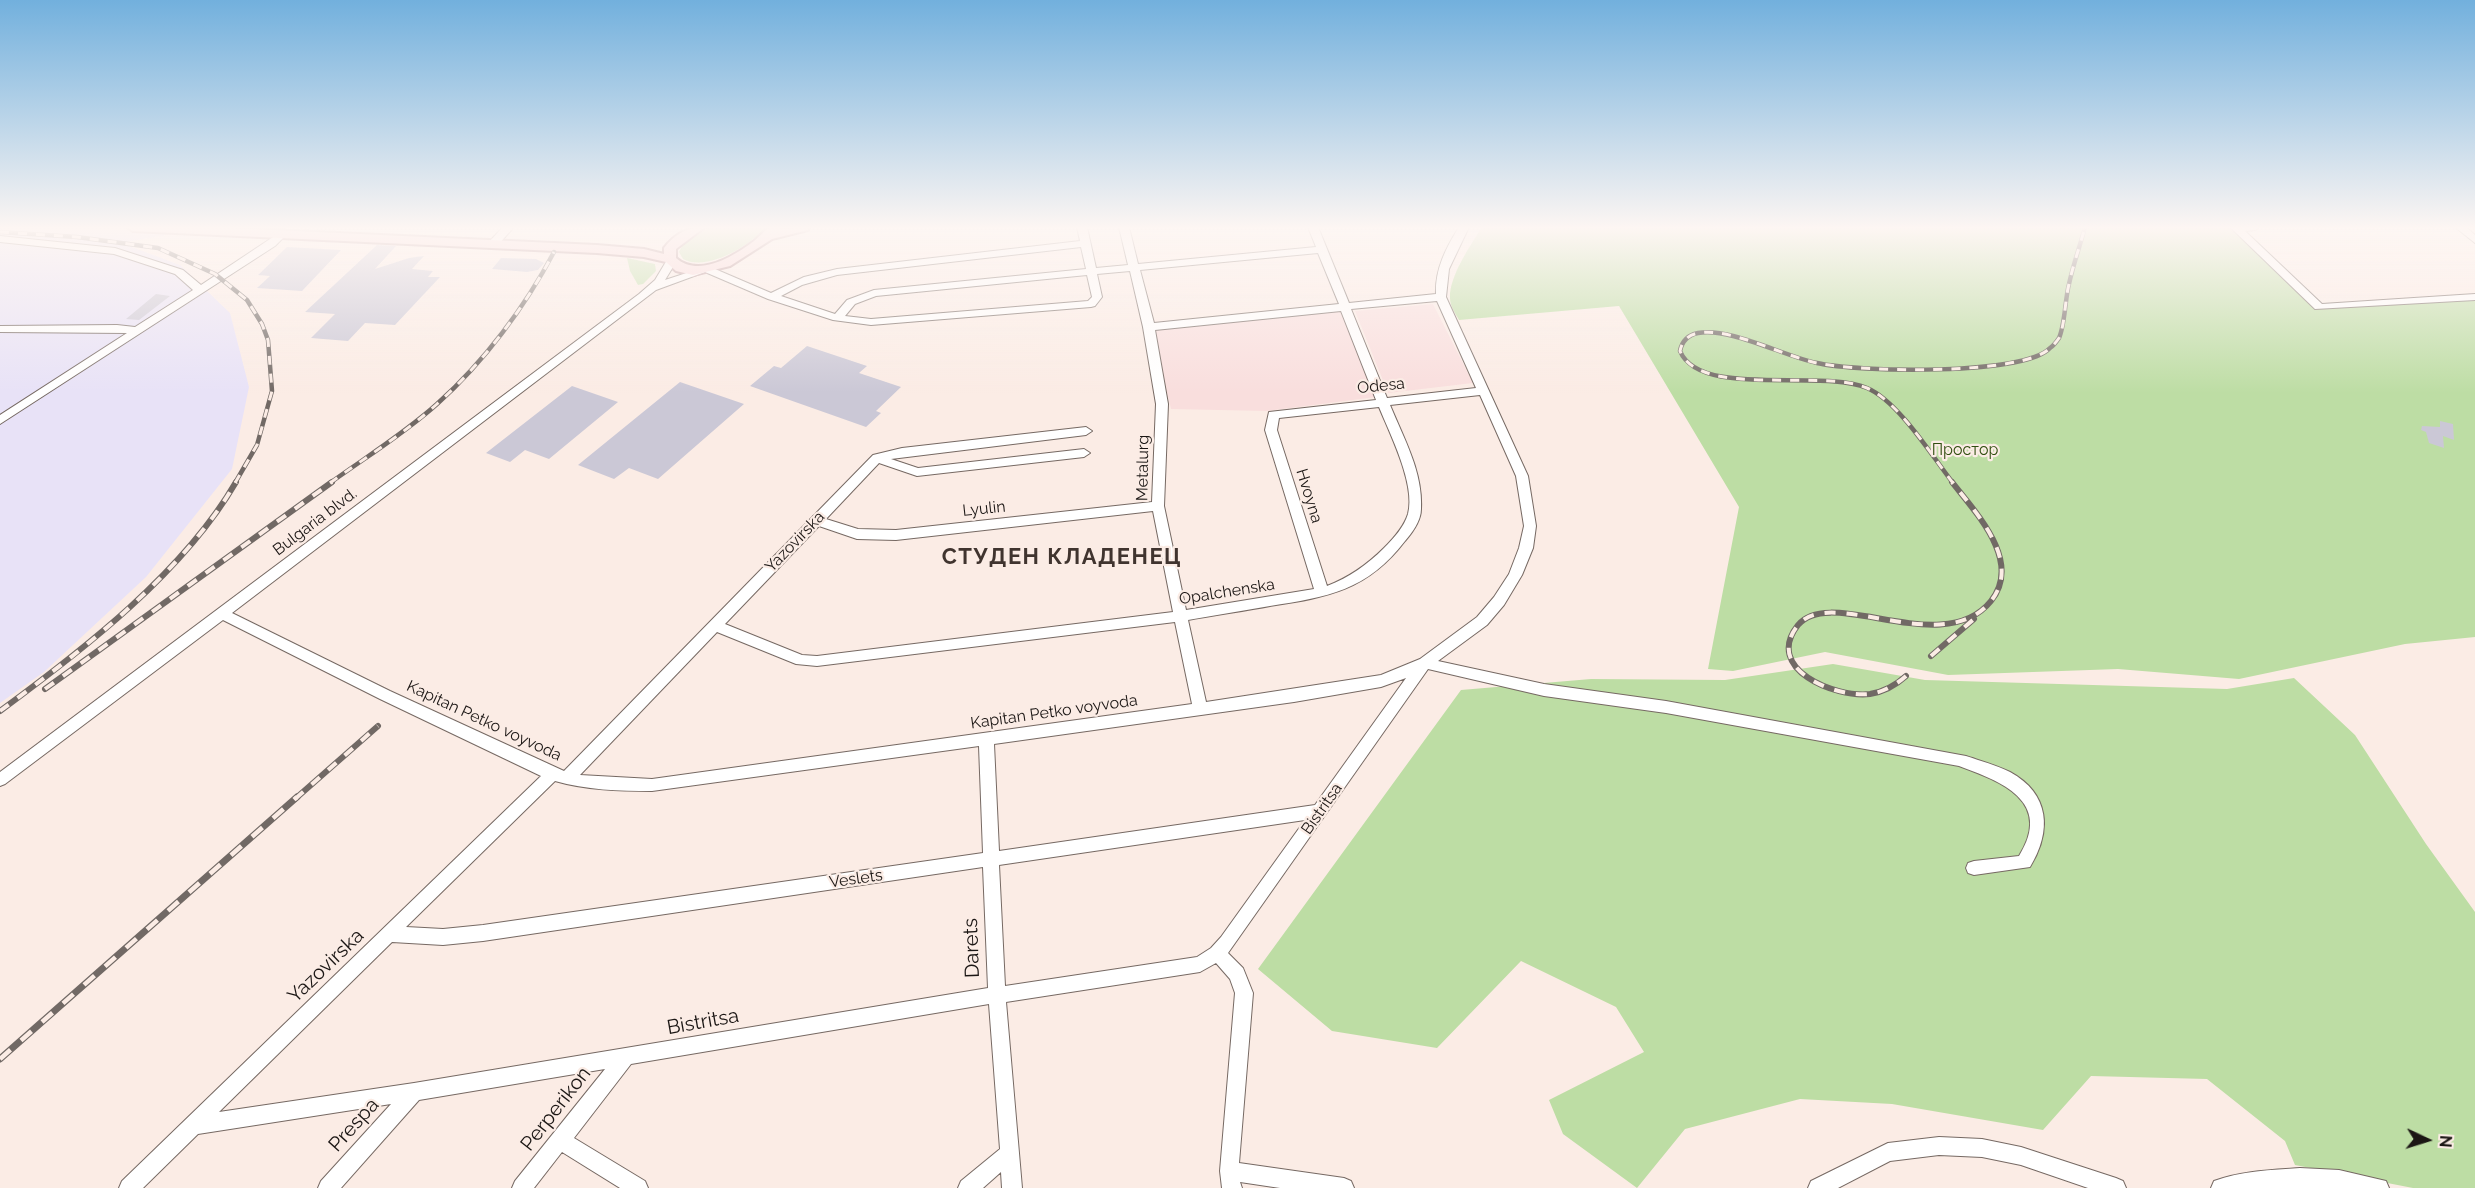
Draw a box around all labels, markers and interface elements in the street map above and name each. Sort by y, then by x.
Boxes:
street label: Odesa [1356,374,1406,398]
street label: Metalurg [1133,435,1153,501]
park label: Простор [1932,440,1998,460]
street label: Hvoyna [1292,466,1326,526]
street label: Bulgaria blvd. [269,484,361,560]
street label: Lyulin [961,497,1007,521]
street label: Yazovirska [761,508,829,576]
district label: СТУДЕН КЛАДЕНЕЦ [942,544,1182,570]
street label: Opalchenska [1178,575,1276,609]
street label: Kapitan Petko voyvoda [404,677,564,765]
street label: Kapitan Petko voyvoda [969,691,1139,733]
street label: Bistritsa [1297,780,1347,838]
street label: Veslets [828,866,884,892]
street label: Darets [959,918,985,978]
street label: Yazovirska [283,924,369,1008]
street label: Bistritsa [665,1004,741,1040]
street label: Perperikon [516,1062,596,1156]
street label: Prespa [324,1093,384,1157]
north arrow [2397,1110,2457,1170]
text: N [2436,1135,2455,1148]

